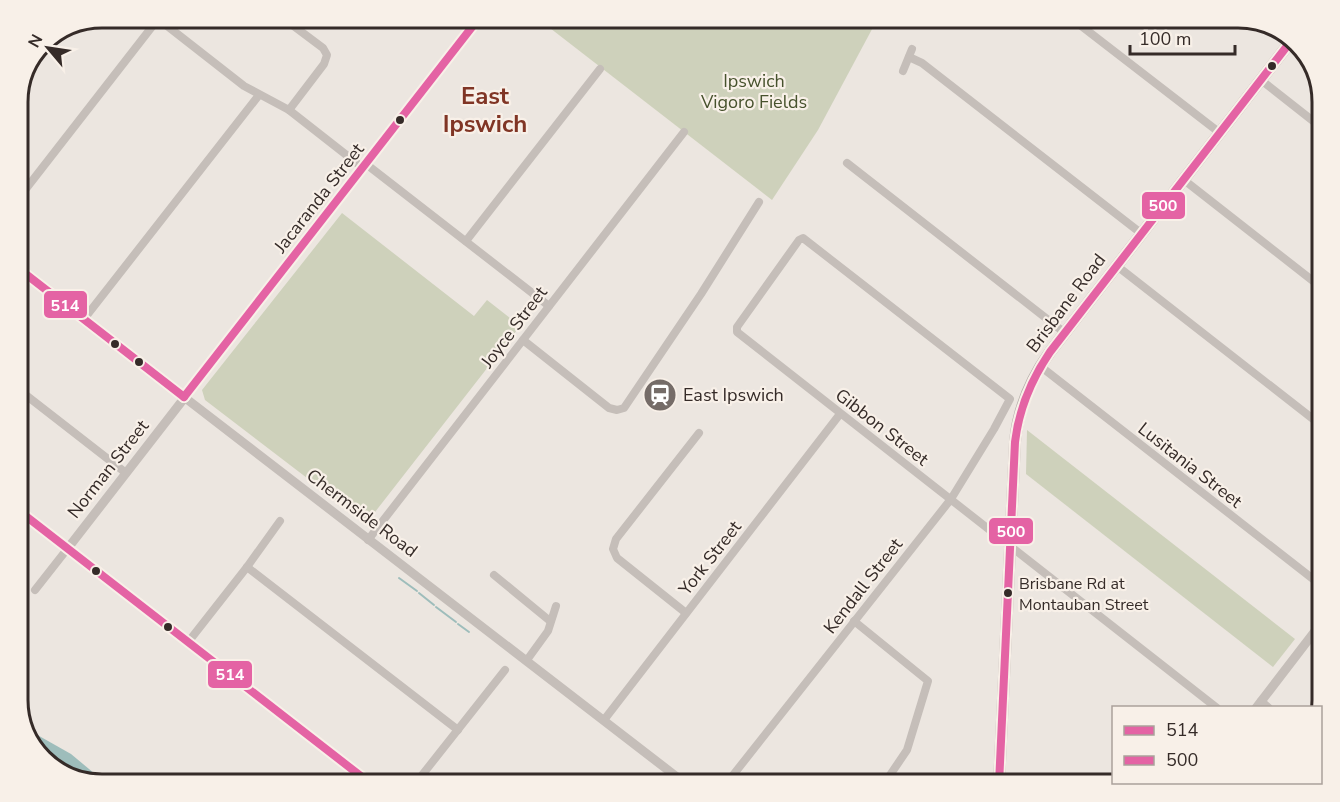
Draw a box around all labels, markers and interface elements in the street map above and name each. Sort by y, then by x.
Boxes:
north arrow [18,18,78,78]
scale bar [1130,18,1235,56]
text: 100 m [1139,27,1191,51]
text: N [23,31,48,52]
unlabelled marker [1266,60,1278,72]
park label: Ipswich Vigoro Fields [700,69,807,114]
district label: East Ipswich [443,80,527,140]
unlabelled marker [394,114,406,126]
street label: Jacaranda Street [268,138,370,259]
line badge: 500 [1141,191,1186,220]
text: 500 [1149,195,1177,217]
street label: Brisbane Road [1021,249,1111,357]
street label: Joyce Street [475,281,553,373]
line badge: 514 [43,290,88,319]
text: 514 [51,295,80,317]
unlabelled marker [109,338,121,350]
unlabelled marker [133,356,145,368]
station icon: East Ipswich [642,377,678,413]
place label: East Ipswich [683,383,784,407]
street label: Gibbon Street [830,383,934,471]
street label: Norman Street [62,414,154,523]
street label: Lusitania Street [1133,417,1248,514]
street label: Chermside Road [302,463,422,563]
street label: York Street [673,515,747,601]
line badge: 500 [988,517,1034,545]
text: 500 [997,521,1025,543]
street label: Kendall Street [818,533,908,639]
unlabelled marker [90,565,102,577]
place label: Brisbane Rd at Montauban Street [1019,573,1149,616]
marker: Brisbane Rd at Montauban Street [1002,587,1014,599]
unlabelled marker [162,621,174,633]
line badge: 514 [207,660,253,689]
text: 514 [216,664,245,686]
legend [1112,706,1322,784]
text: 514 [1166,718,1199,742]
text: 500 [1166,748,1198,772]

